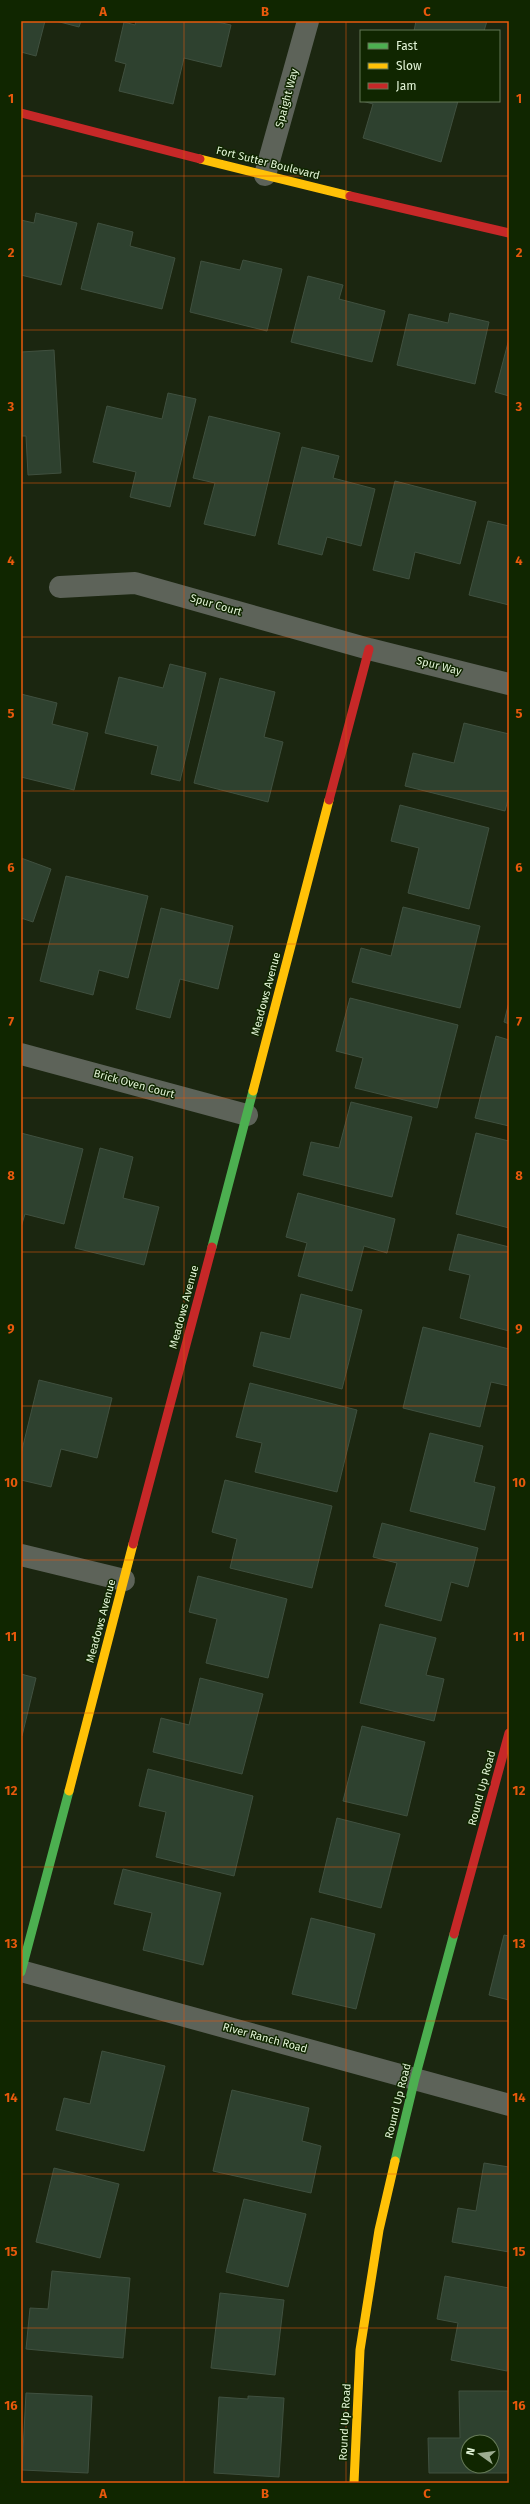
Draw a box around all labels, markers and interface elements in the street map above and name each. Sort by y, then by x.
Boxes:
text: A [98,4,107,19]
text: B [261,4,269,19]
text: C [423,4,431,19]
legend [360,30,500,102]
text: Fast [396,39,418,53]
text: Slow [396,59,422,73]
street label: Spaight Way [273,67,301,129]
text: Jam [396,79,416,93]
text: 1 [8,91,14,106]
text: 1 [516,91,522,106]
street label: Fort Sutter Boulevard [215,144,321,182]
text: 2 [8,245,15,260]
text: 2 [516,245,523,260]
text: 3 [7,399,15,414]
text: 3 [515,399,523,414]
text: 4 [7,553,15,568]
text: 4 [515,553,523,568]
street label: Spur Court [189,591,243,619]
street label: Spur Way [415,654,463,678]
text: 5 [8,706,15,721]
text: 5 [516,706,523,721]
text: 6 [7,860,15,875]
text: 6 [515,860,523,875]
street label: Meadows Avenue [249,951,283,1037]
text: 7 [8,1014,14,1029]
text: 7 [516,1014,522,1029]
street label: Brick Oven Court [92,1067,176,1101]
text: 8 [7,1168,15,1183]
text: 8 [515,1168,523,1183]
street label: Meadows Avenue [167,1264,201,1350]
text: 9 [7,1321,15,1336]
text: 9 [515,1321,523,1336]
text: 10 [4,1475,18,1490]
text: 10 [512,1475,526,1490]
street label: Meadows Avenue [84,1578,118,1664]
text: 11 [5,1629,17,1644]
text: 11 [513,1629,525,1644]
street label: Round Up Road [466,1749,498,1827]
text: 12 [5,1783,18,1798]
text: 12 [513,1783,526,1798]
text: 13 [5,1936,18,1951]
text: 13 [513,1936,526,1951]
street label: River Ranch Road [221,2020,309,2056]
street label: Round Up Road [382,2062,414,2140]
text: 14 [4,2090,18,2105]
text: 14 [512,2090,526,2105]
text: 15 [4,2244,18,2259]
text: 15 [512,2244,526,2259]
street label: Round Up Road [336,2383,354,2461]
text: 16 [4,2398,18,2413]
text: 16 [512,2398,526,2413]
north arrow [460,2434,500,2474]
text: N [464,2447,478,2457]
text: A [98,2486,107,2501]
text: B [261,2486,269,2501]
text: C [423,2486,431,2501]

